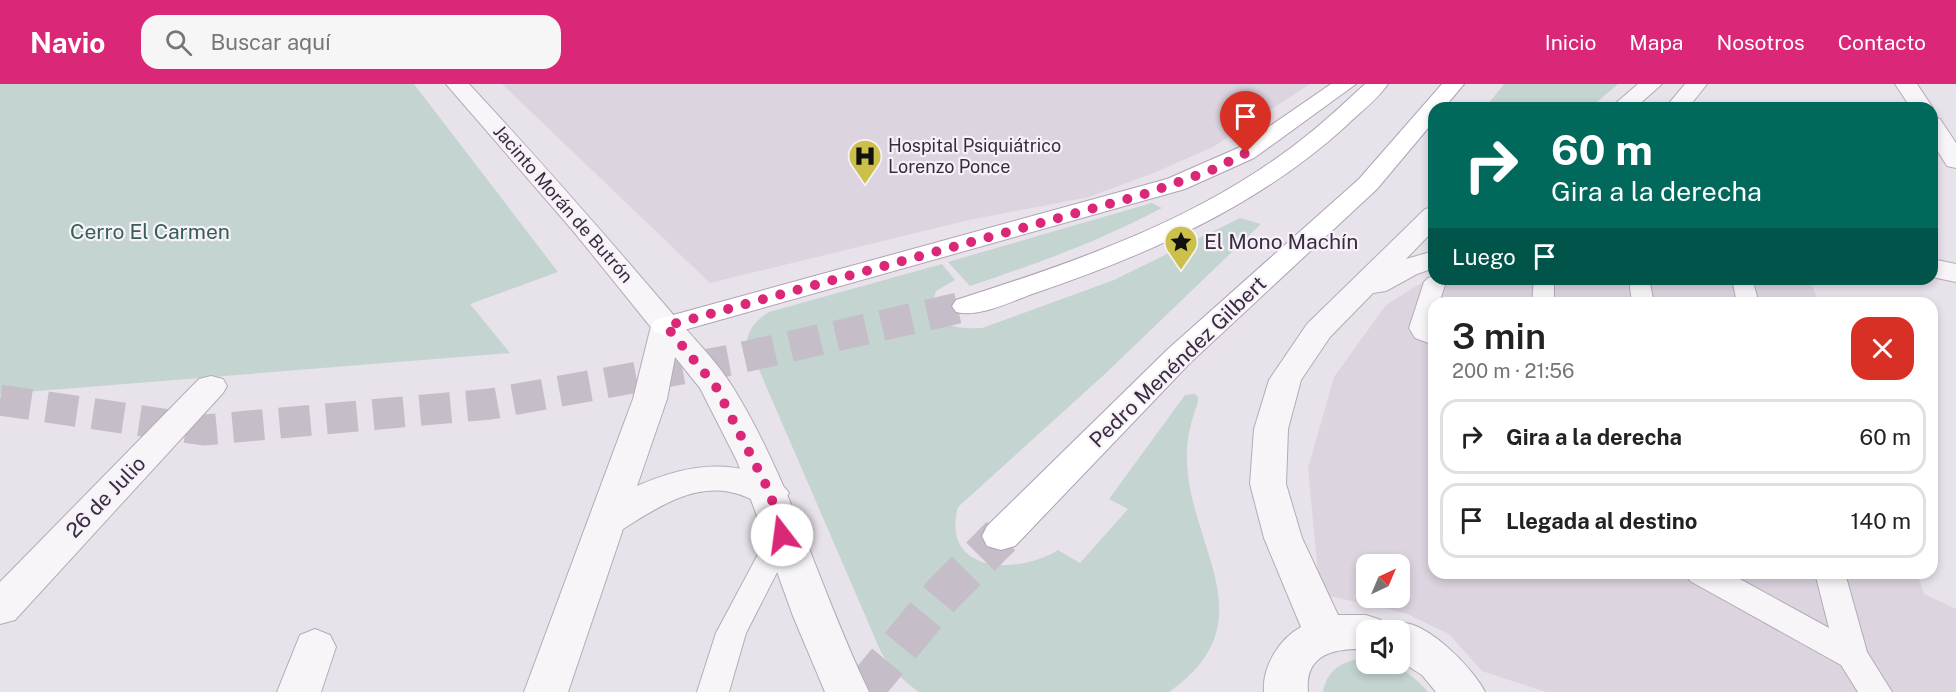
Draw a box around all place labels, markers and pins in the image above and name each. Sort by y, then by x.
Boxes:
pin [1220,91,1271,153]
place label: Hospital Psiquiátrico Lorenzo Ponce [888,135,1061,177]
hospital icon: Hospital Psiquiátrico Lorenzo Ponce [847,138,883,185]
place icon: El Mono Machín [1163,224,1199,271]
place label: El Mono Machín [1204,229,1358,254]

